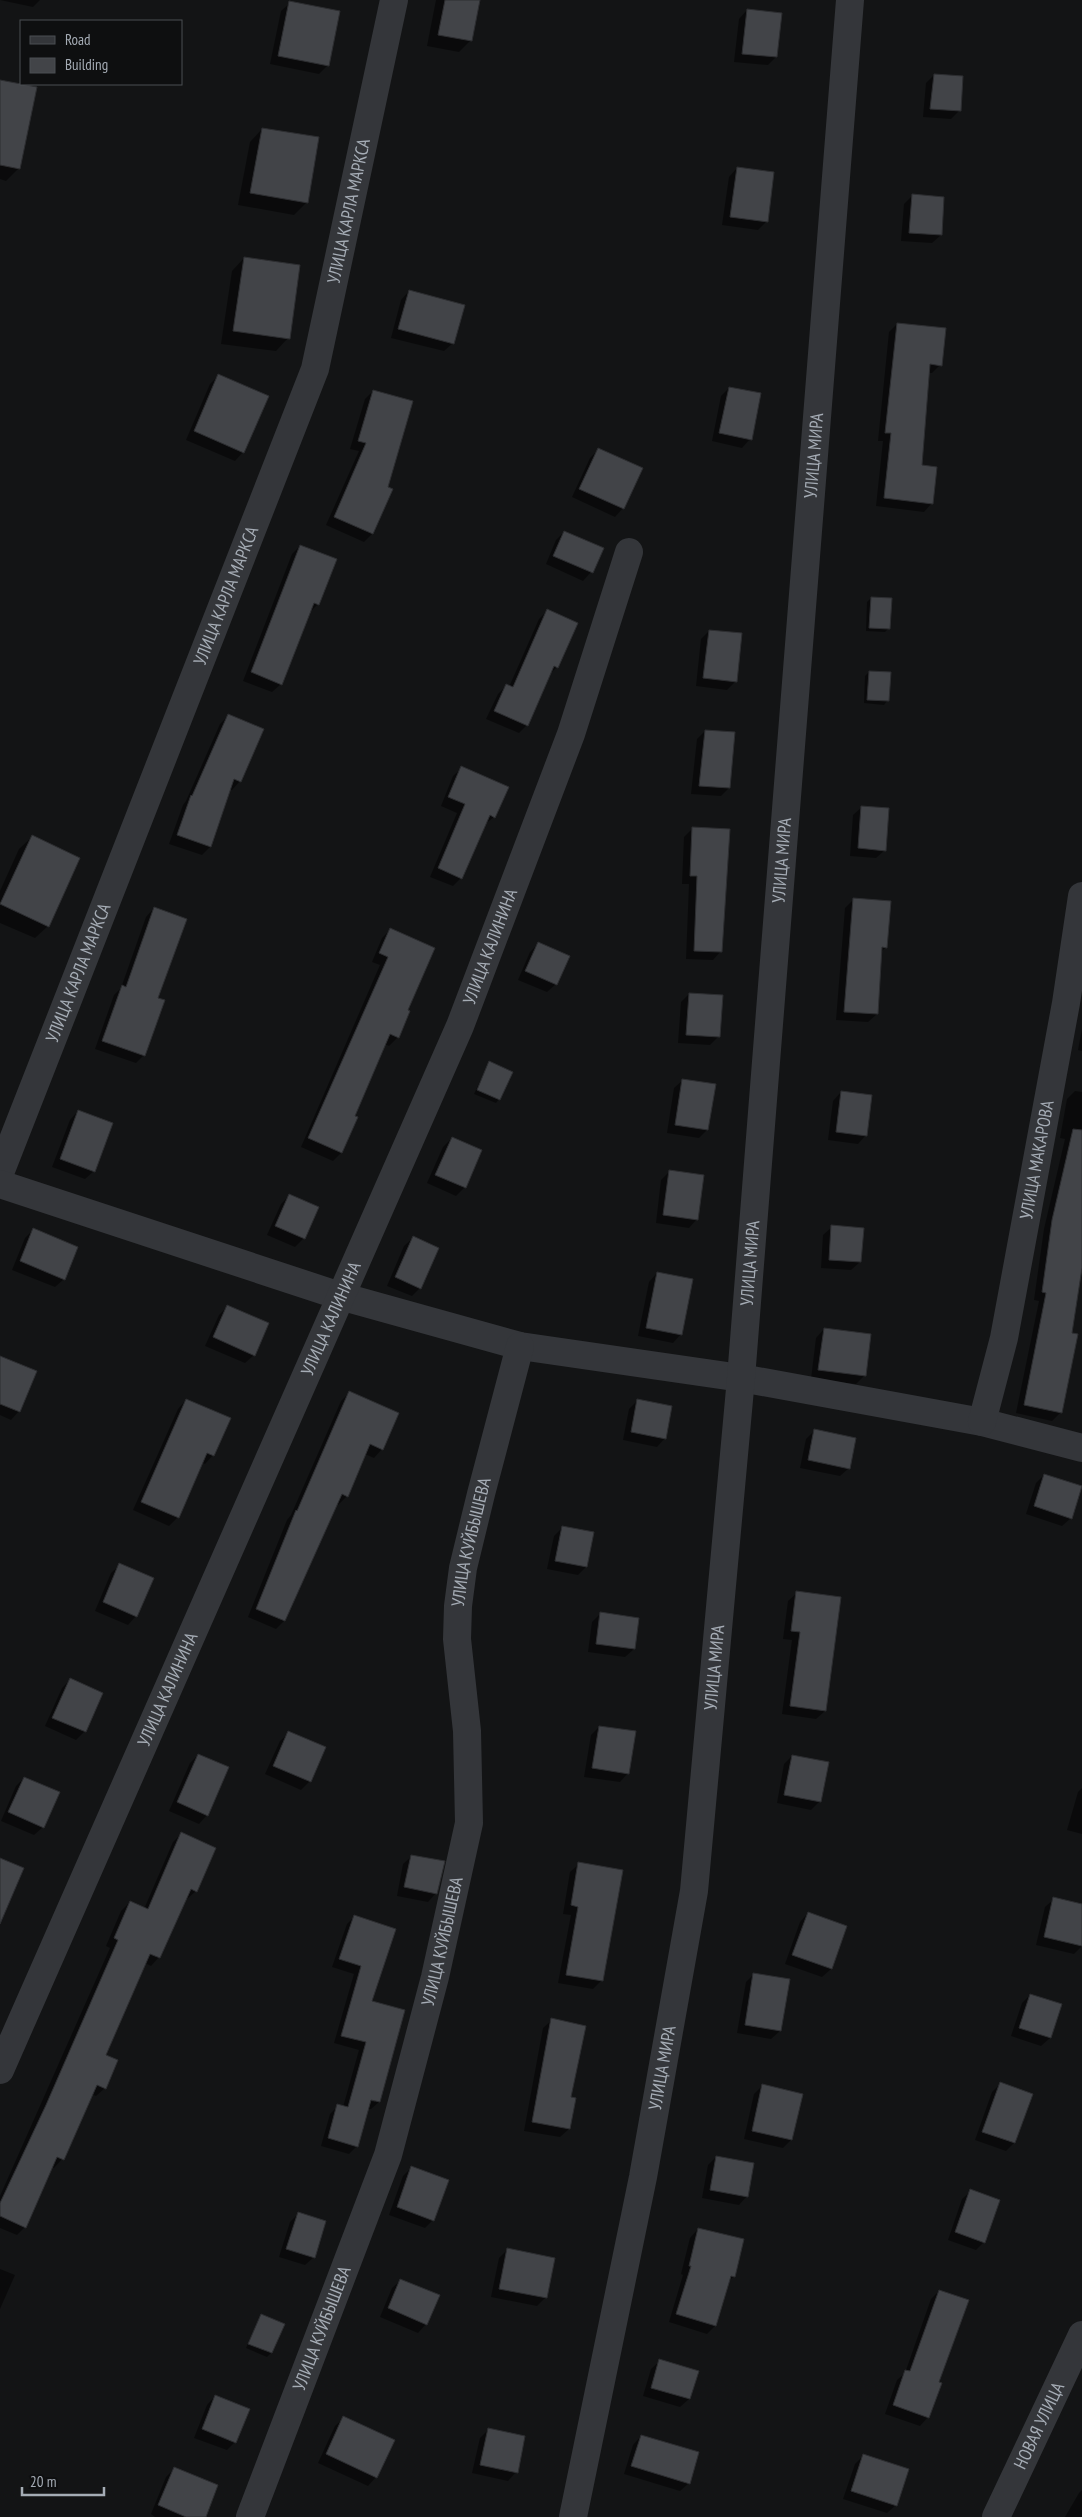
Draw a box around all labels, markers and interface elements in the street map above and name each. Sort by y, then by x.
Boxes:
legend [20,20,182,85]
text: Road [65,30,91,49]
text: Building [65,55,108,74]
street label: УЛИЦА КАРЛА МАРКСА [322,136,375,286]
street label: УЛИЦА МИРА [799,412,828,499]
street label: УЛИЦА КАРЛА МАРКСА [188,522,264,668]
street label: УЛИЦА МИРА [767,816,796,904]
street label: УЛИЦА КАЛИНИНА [457,885,522,1007]
street label: УЛИЦА КАРЛА МАРКСА [40,899,116,1046]
street label: УЛИЦА МАКАРОВА [1014,1098,1059,1221]
street label: УЛИЦА МИРА [735,1219,764,1307]
street label: УЛИЦА КАЛИНИНА [295,1258,366,1379]
street label: УЛИЦА КУЙБЫШЕВА [446,1475,496,1608]
street label: УЛИЦА МИРА [699,1623,729,1711]
street label: УЛИЦА КАЛИНИНА [132,1628,203,1750]
street label: УЛИЦА КУЙБЫШЕВА [416,1874,468,2008]
street label: УЛИЦА МИРА [643,2023,681,2112]
street label: УЛИЦА КУЙБЫШЕВА [287,2262,356,2394]
street label: НОВАЯ УЛИЦА [1008,2378,1069,2473]
scale bar [22,2464,105,2496]
text: 20 m [30,2472,56,2491]

